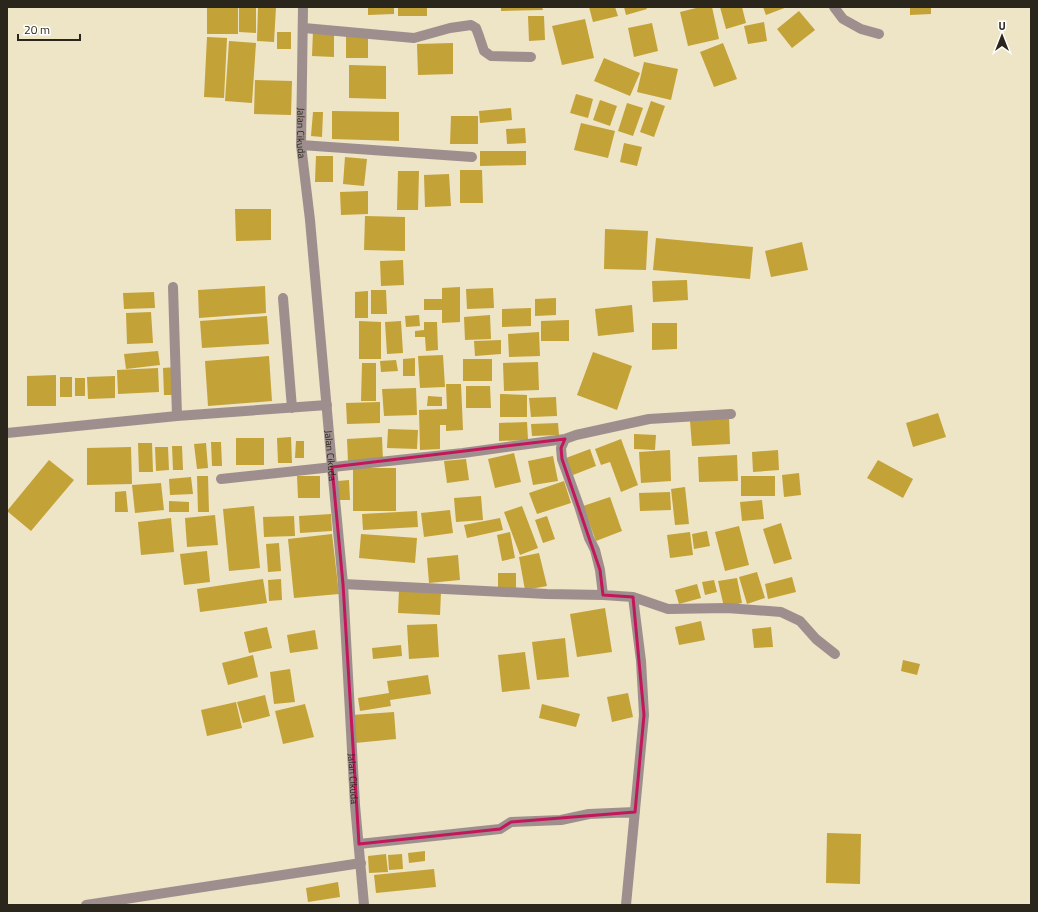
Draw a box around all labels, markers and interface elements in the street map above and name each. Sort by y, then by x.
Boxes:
scale bar [18,16,80,42]
north arrow [982,16,1022,56]
text: U [998,18,1006,34]
text: 20 m [24,20,50,39]
street label: Jalan Cikuda [293,107,310,159]
street label: Jalan Cikuda [321,430,340,482]
street label: Jalan Cikuda [344,753,362,805]

